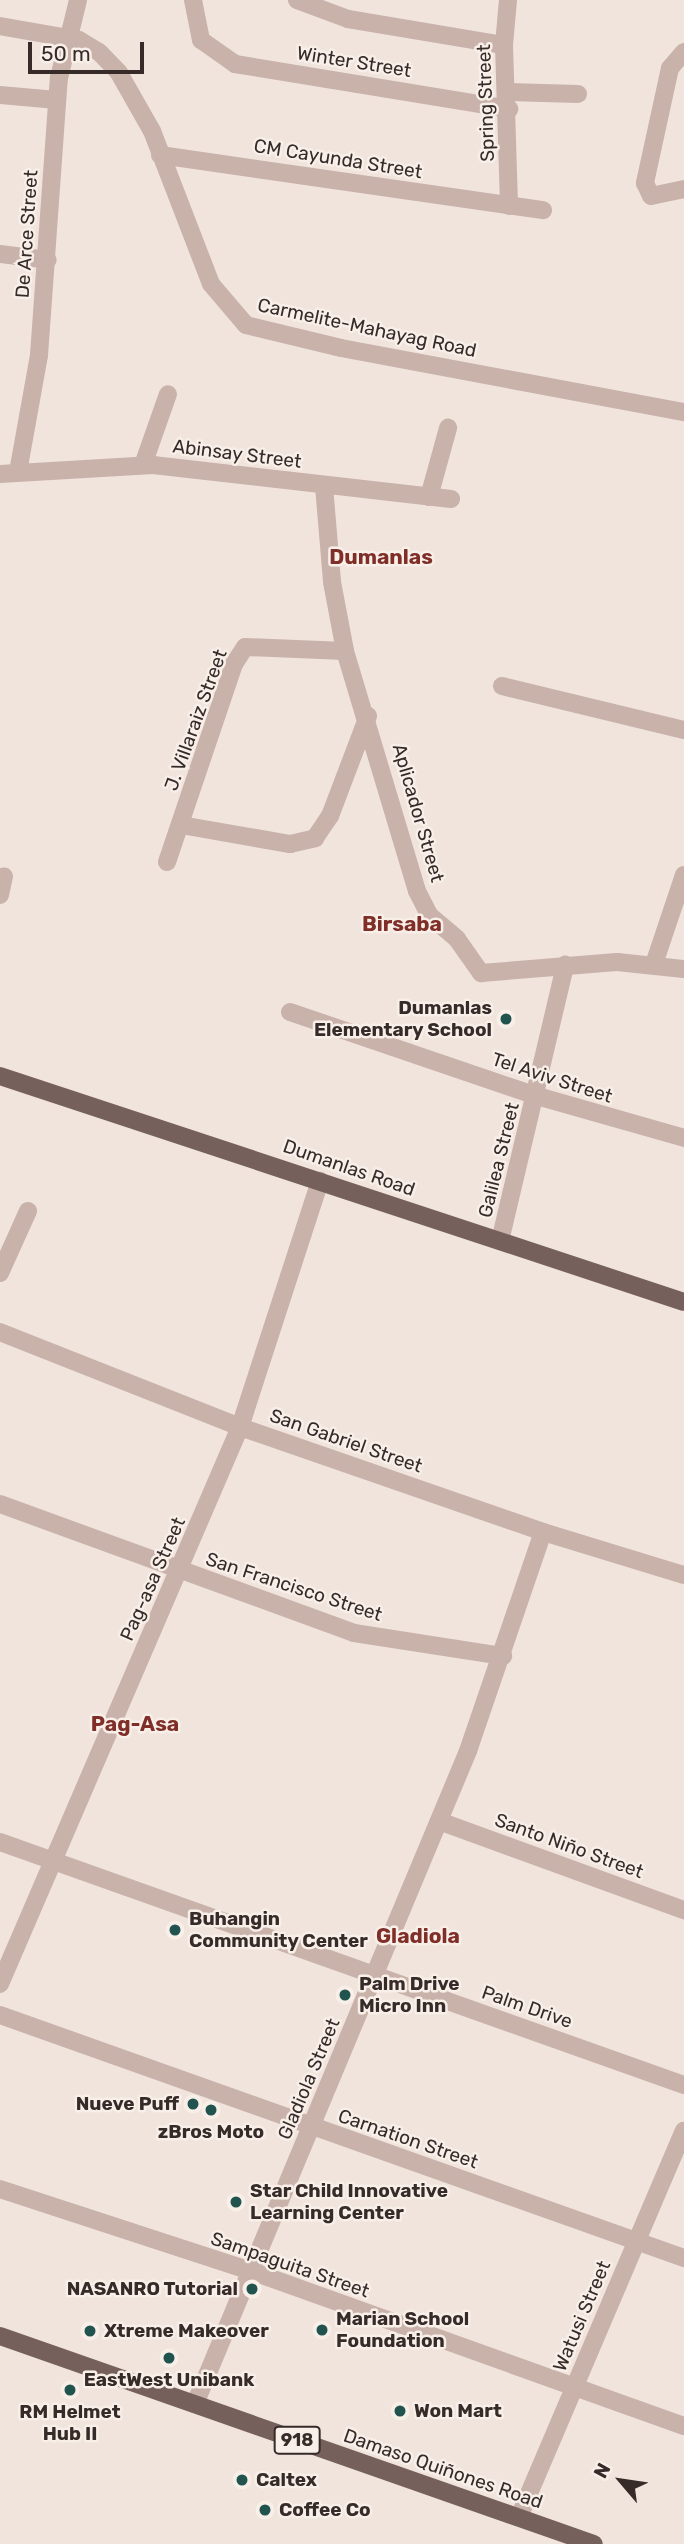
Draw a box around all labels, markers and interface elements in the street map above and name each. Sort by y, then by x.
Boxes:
scale bar [32,28,147,72]
text: 50 m [41,41,91,66]
street label: Winter Street [295,42,413,82]
street label: Spring Street [473,44,499,162]
street label: CM Cayunda Street [252,134,424,184]
street label: De Arce Street [11,169,43,299]
street label: Carmelite-Mahayag Road [255,294,479,362]
street label: Abinsay Street [171,435,303,473]
district label: Dumanlas [329,544,433,570]
street label: J. Villaraiz Street [160,646,232,794]
street label: Aplicador Street [387,741,449,885]
district label: Birsaba [362,911,442,937]
place label: Dumanlas Elementary School [313,997,492,1041]
marker: Dumanlas Elementary School [498,1011,514,1027]
street label: Tel Aviv Street [488,1048,616,1108]
street label: Galilea Street [474,1100,524,1220]
street label: Dumanlas Road [280,1135,418,1201]
street label: San Gabriel Street [267,1404,425,1478]
street label: Pag-asa Street [116,1514,190,1644]
street label: San Francisco Street [203,1548,385,1626]
district label: Pag-Asa [91,1711,179,1737]
street label: Santo Niño Street [492,1809,646,1883]
place label: Buhangin Community Center [189,1908,368,1952]
marker: Buhangin Community Center [167,1922,183,1938]
district label: Gladiola [376,1923,460,1949]
place label: Palm Drive Micro Inn [359,1973,460,2017]
street label: Palm Drive [479,1981,575,2033]
marker: Palm Drive Micro Inn [337,1987,353,2003]
street label: Gladiola Street [273,2015,345,2143]
place label: Nueve Puff [76,2093,179,2115]
marker: Nueve Puff [185,2096,201,2112]
marker: zBros Moto [203,2102,219,2118]
street label: Carnation Street [335,2104,481,2174]
place label: zBros Moto [158,2121,264,2143]
place label: Star Child Innovative Learning Center [250,2180,448,2224]
marker: Star Child Innovative Learning Center [228,2194,244,2210]
street label: Sampaguita Street [208,2227,372,2303]
street label: Watusi Street [548,2257,616,2375]
place label: NASANRO Tutorial [66,2278,238,2300]
marker: NASANRO Tutorial [244,2281,260,2297]
place label: Marian School Foundation [336,2308,469,2352]
place label: Xtreme Makeover [104,2320,269,2342]
marker: Marian School Foundation [314,2322,330,2338]
marker: Xtreme Makeover [82,2323,98,2339]
marker: EastWest Unibank [161,2350,177,2366]
place label: EastWest Unibank [84,2369,254,2391]
marker: RM Helmet Hub II [62,2382,78,2398]
place label: Won Mart [414,2400,502,2422]
place label: RM Helmet Hub II [19,2401,121,2445]
marker: Won Mart [392,2403,408,2419]
street label: Damaso Quiñones Road [340,2424,546,2514]
road number: 918 [272,2426,322,2454]
north arrow [586,2446,656,2516]
text: N [589,2459,616,2482]
place label: Caltex [256,2469,317,2491]
marker: Caltex [234,2472,250,2488]
place label: Coffee Co [279,2499,371,2521]
marker: Coffee Co [257,2502,273,2518]

